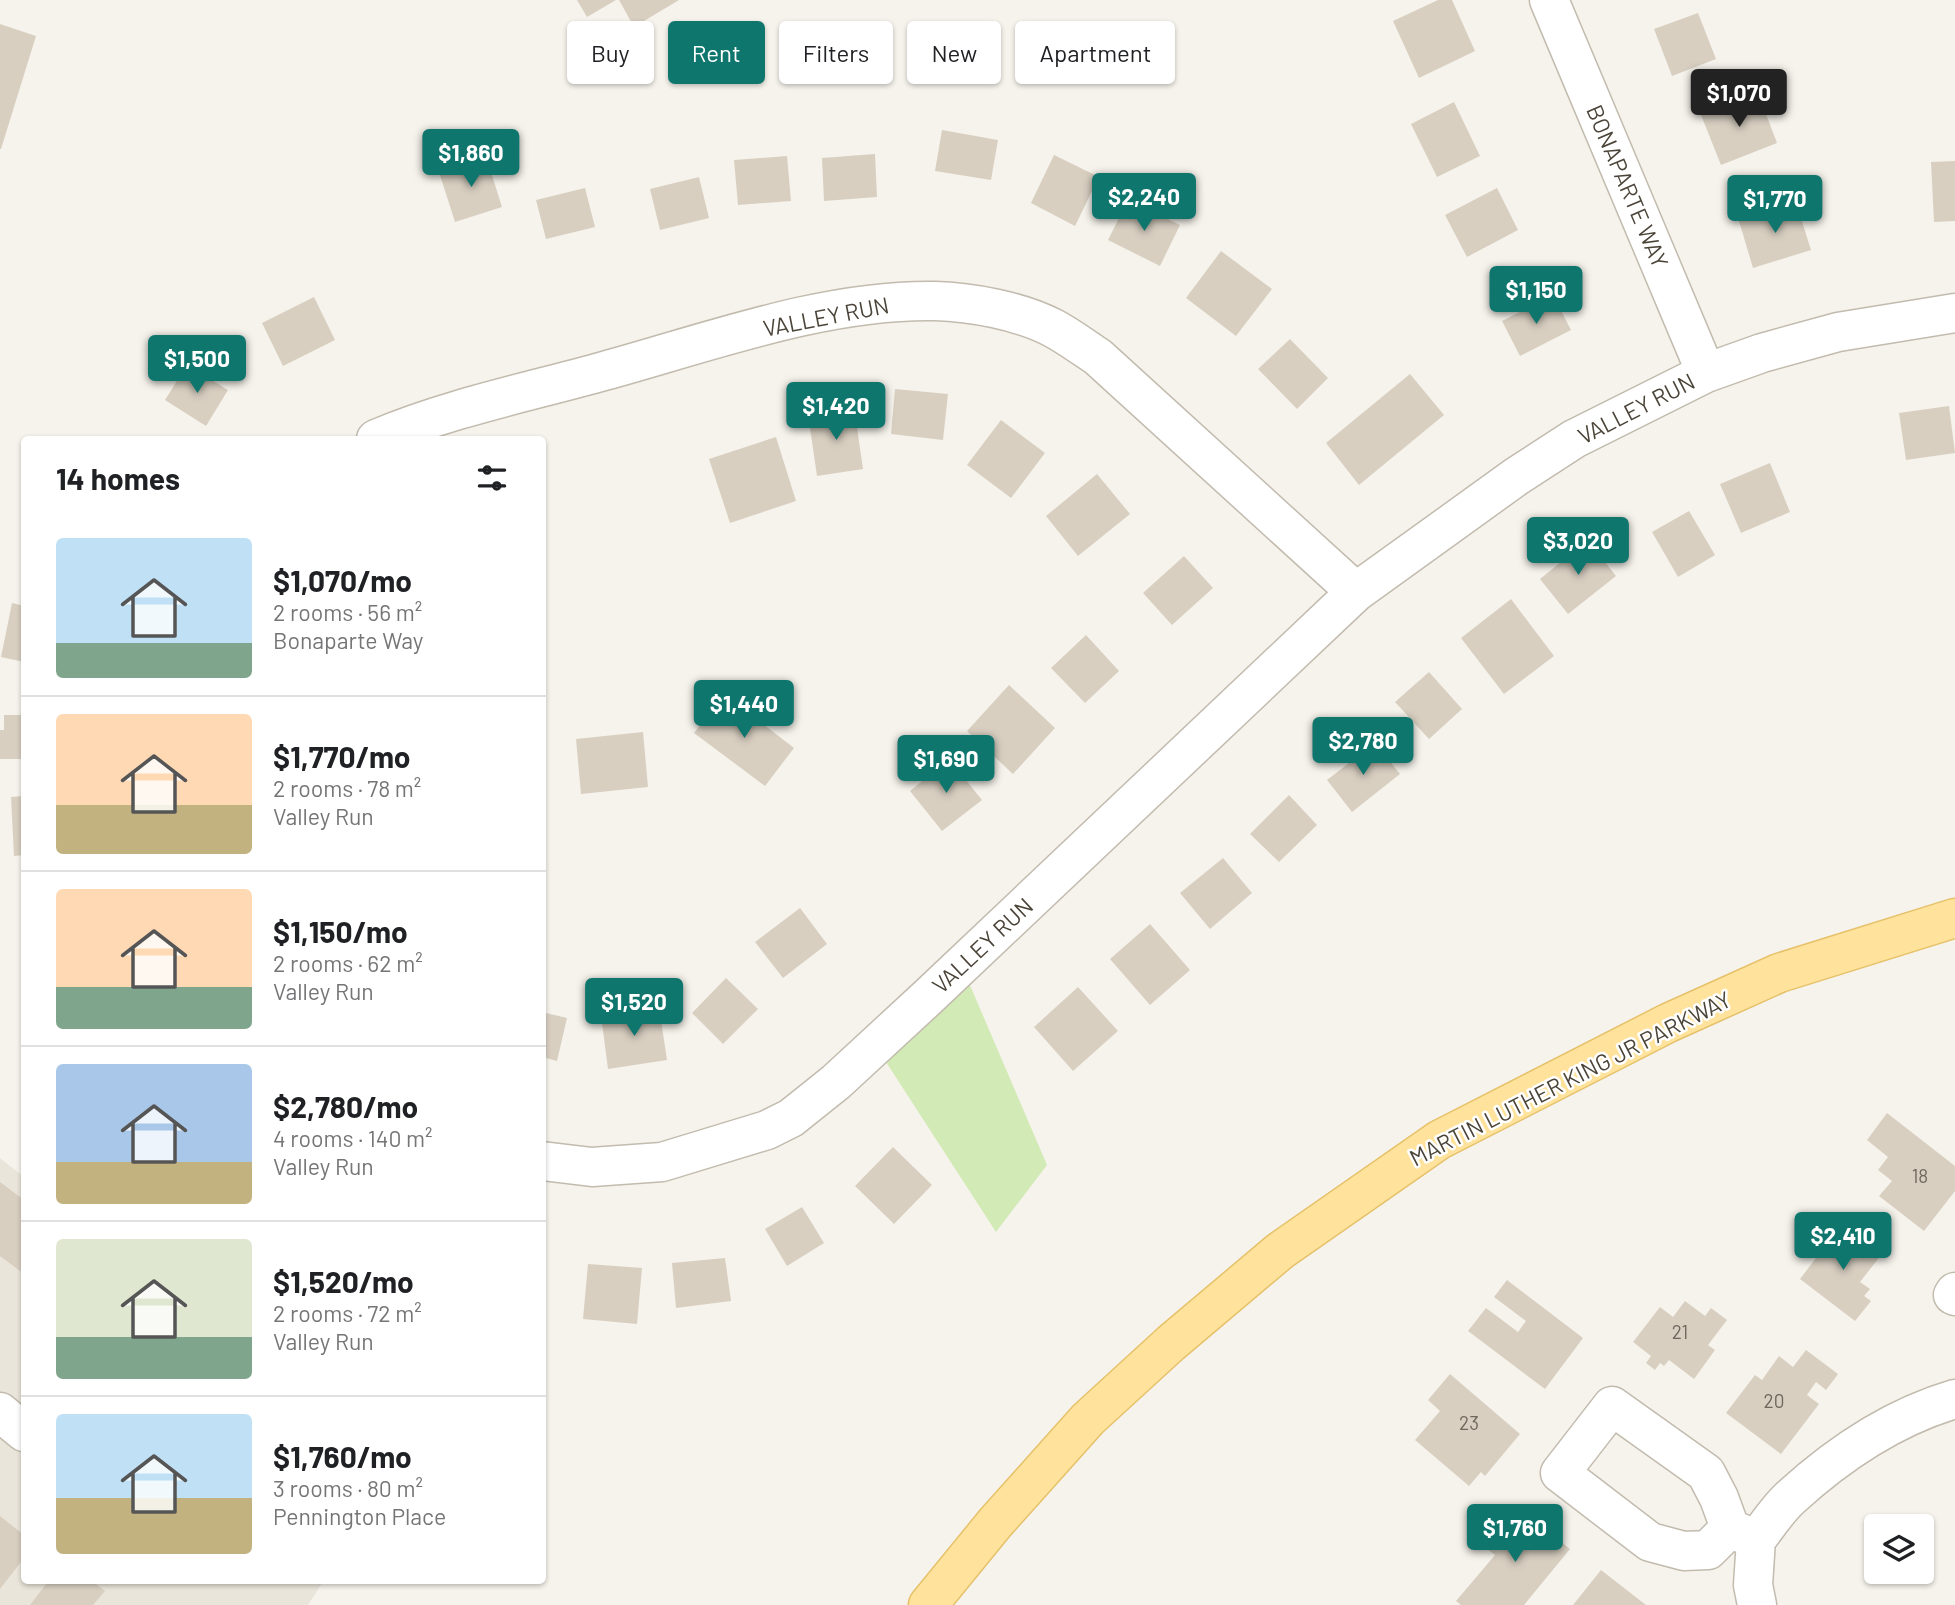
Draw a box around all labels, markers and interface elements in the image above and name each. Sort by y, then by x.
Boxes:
chip: Buy [567,21,654,84]
chip: Rent [668,21,765,84]
chip: Filters [779,21,893,84]
chip: New [907,21,1001,84]
chip: Apartment [1015,21,1175,84]
pin: $1,070 [1682,69,1796,129]
text: $1,070 [1707,78,1771,106]
street label: BONAPARTE WAY [1581,100,1675,272]
pin: $1,860 [414,130,528,189]
text: $1,860 [438,138,504,166]
pin: $2,240 [1087,174,1201,233]
pin: $1,770 [1718,176,1832,235]
text: $2,240 [1108,182,1180,210]
text: $1,770 [1743,184,1807,212]
pin: $1,150 [1479,266,1593,326]
text: $1,150 [1505,275,1567,303]
street label: VALLEY RUN [761,290,891,342]
pin: $1,500 [140,336,254,395]
text: $1,500 [164,344,230,372]
street label: VALLEY RUN [1573,367,1699,449]
pin: $1,420 [779,382,893,442]
text: $1,420 [802,391,870,419]
icon: filters [473,459,511,497]
text: 14 homes [56,460,180,496]
pin: $3,020 [1521,518,1635,577]
text: $3,020 [1543,526,1613,554]
text: $1,070/mo [273,562,412,598]
icon: home [112,566,196,650]
text: 2 rooms · 56 m² [273,598,422,626]
text: Bonaparte Way [273,626,423,654]
pin: $1,440 [687,680,801,740]
text: $1,440 [710,689,778,717]
pin: $2,780 [1306,718,1420,777]
text: $2,780 [1328,726,1398,754]
pin: $1,690 [889,736,1003,795]
text: $1,770/mo [273,738,411,774]
icon: home [112,742,196,826]
text: $1,690 [913,744,979,772]
text: 2 rooms · 78 m² [273,774,421,802]
text: Valley Run [273,802,374,830]
street label: VALLEY RUN [926,891,1038,999]
text: $1,150/mo [273,913,408,949]
icon: home [112,917,196,1001]
text: 2 rooms · 62 m² [273,949,423,977]
text: Valley Run [273,977,374,1005]
pin: $1,520 [577,978,691,1038]
street label: MARTIN LUTHER KING JR PARKWAY [1405,984,1735,1172]
text: $1,520 [601,987,667,1015]
text: $2,780/mo [273,1088,418,1124]
icon: home [112,1092,196,1176]
text: 4 rooms · 140 m² [273,1124,433,1152]
text: Valley Run [273,1152,374,1180]
house number: 18 [1912,1164,1928,1187]
pin: $2,410 [1786,1212,1900,1272]
text: $2,410 [1810,1221,1876,1249]
text: $1,520/mo [273,1263,414,1299]
icon: home [112,1267,196,1351]
text: 2 rooms · 72 m² [273,1299,422,1327]
house number: 21 [1672,1320,1688,1343]
text: Valley Run [273,1327,374,1355]
house number: 20 [1764,1389,1784,1412]
house number: 23 [1459,1411,1479,1434]
text: $1,760/mo [273,1438,412,1474]
icon: home [112,1442,196,1526]
text: 3 rooms · 80 m² [273,1474,423,1502]
text: Pennington Place [273,1502,446,1530]
pin: $1,760 [1458,1504,1572,1564]
text: $1,760 [1483,1513,1547,1541]
map controls [1864,1514,1934,1584]
button: layers [1864,1514,1934,1584]

